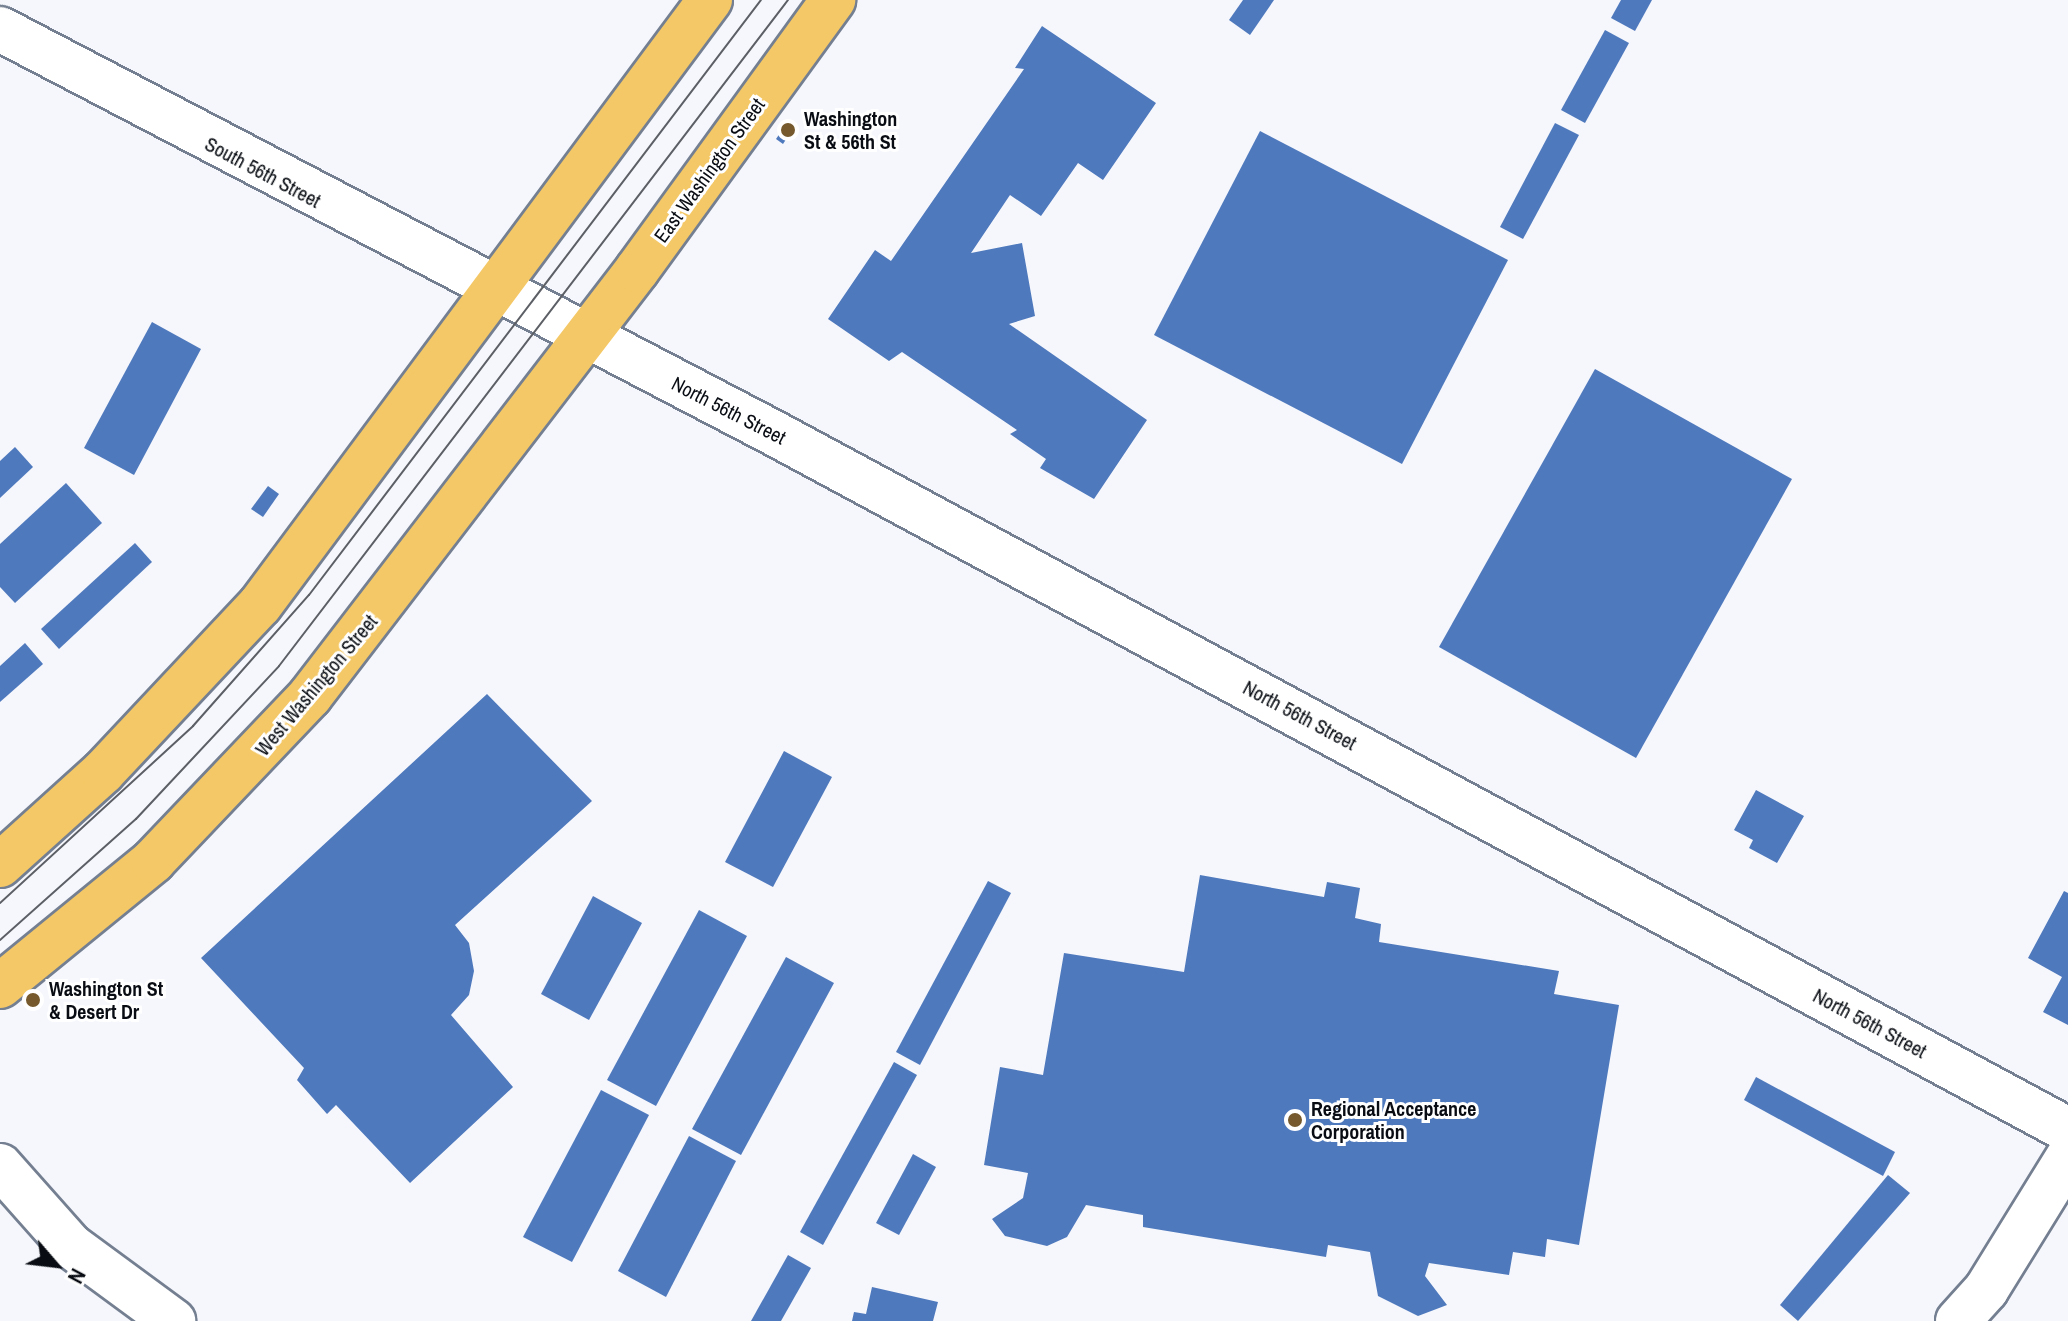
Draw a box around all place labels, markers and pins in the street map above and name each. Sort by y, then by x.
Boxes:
place label: Washington St & 56th St [804,106,897,153]
marker: Washington St & 56th St [779,121,797,139]
place label: Washington St & Desert Dr [49,976,163,1023]
marker: Washington St & Desert Dr [24,991,42,1009]
place label: Regional Acceptance Corporation [1311,1096,1477,1143]
marker: Regional Acceptance Corporation [1286,1111,1304,1129]

